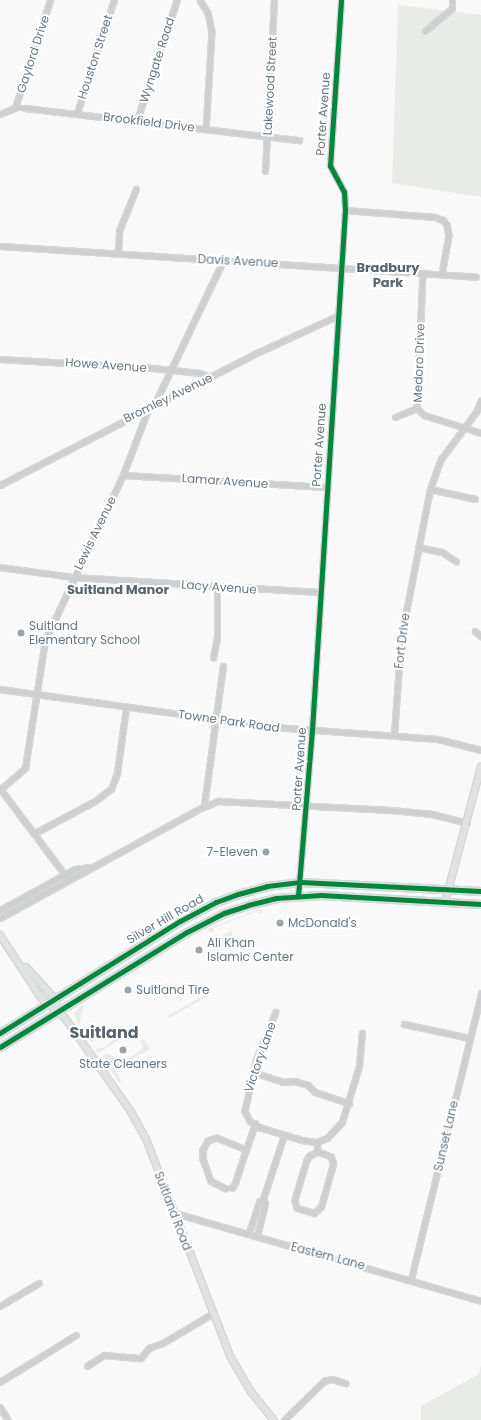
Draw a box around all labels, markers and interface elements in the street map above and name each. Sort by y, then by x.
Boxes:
street label: Gaylord Drive [14,13,52,95]
street label: Houston Street [75,13,115,101]
street label: Wyngate Road [136,16,178,104]
street label: Lakewood Street [260,36,280,136]
street label: Porter Avenue [313,72,333,156]
street label: Brookfield Drive [102,109,196,135]
street label: Davis Avenue [197,252,279,270]
district label: Bradbury Park [356,261,420,292]
street label: Medoro Drive [410,323,428,403]
street label: Howe Avenue [65,355,147,375]
street label: Bromley Avenue [121,370,215,426]
street label: Porter Avenue [309,403,329,487]
street label: Lamar Avenue [181,471,269,491]
street label: Lewis Avenue [71,494,119,572]
street label: Lacy Avenue [181,577,257,597]
district label: Suitland Manor [67,582,169,598]
street label: Fort Drive [391,612,413,670]
place label: Suitland Elementary School [29,619,140,647]
marker: Suitland Elementary School [16,628,26,638]
street label: Towne Park Road [177,707,281,735]
street label: Porter Avenue [289,727,309,811]
place label: 7-Eleven [206,845,258,859]
marker: 7-Eleven [261,847,271,857]
street label: Silver Hill Road [124,891,206,947]
place label: McDonald's [288,916,357,930]
marker: McDonald's [275,918,285,928]
place label: Ali Khan Islamic Center [207,936,294,964]
marker: Ali Khan Islamic Center [194,945,204,955]
place label: Suitland Tire [136,983,209,997]
marker: Suitland Tire [123,985,133,995]
street label: Victory Lane [241,1020,279,1094]
district label: Suitland [69,1023,139,1043]
marker: State Cleaners [118,1045,128,1055]
place label: State Cleaners [79,1057,167,1071]
street label: Sunset Lane [431,1099,461,1173]
street label: Suitland Road [151,1170,195,1252]
street label: Eastern Lane [289,1239,367,1273]

